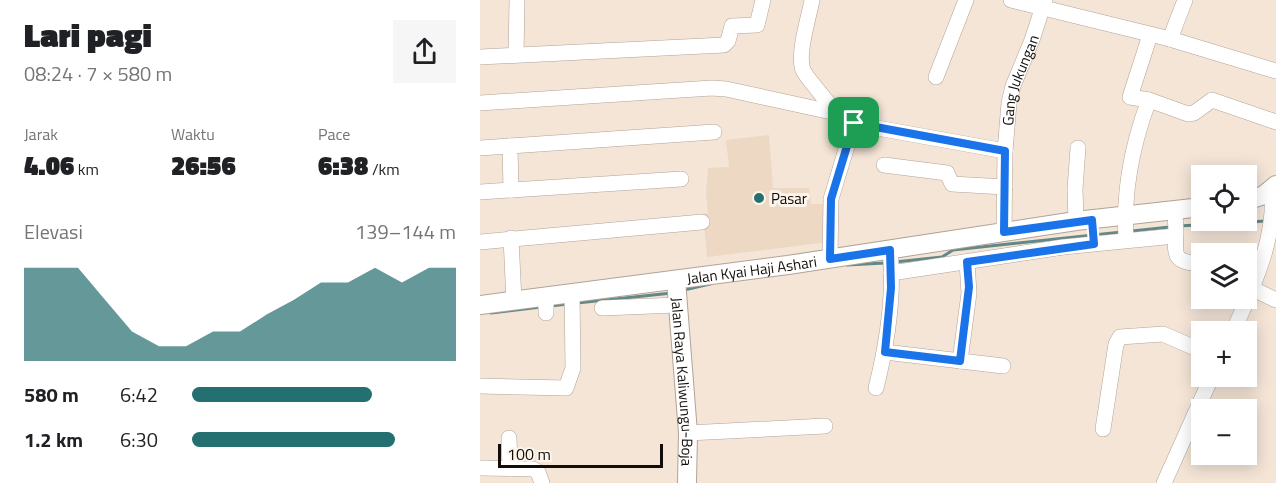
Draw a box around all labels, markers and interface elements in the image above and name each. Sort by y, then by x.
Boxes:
text: Lari pagi [24,10,152,60]
button: share [393,20,456,83]
street label: Gang Jukungan [996,32,1044,126]
text: 08:24 · 7 × 580 m [24,58,172,89]
pin [828,97,879,148]
icon: arrive [837,106,870,139]
text: Jarak [24,122,58,146]
text: Waktu [171,122,215,146]
text: Pace [318,122,350,146]
text: 4.06 [24,146,74,185]
text: 26:56 [171,146,236,185]
text: 6:38 [318,146,368,185]
text: km [74,157,99,181]
text: /km [368,157,400,181]
map controls [1191,165,1257,465]
button: locate [1191,165,1257,231]
place label: Pasar [771,187,807,210]
marker: Pasar [752,191,766,205]
text: Elevasi [24,216,83,247]
text: 139–144 m [355,216,456,247]
button: layers [1191,243,1257,309]
street label: Jalan Kyai Haji Ashari [685,249,818,290]
street label: Jalan Raya Kaliwungu-Boja [666,296,700,467]
button: + [1191,321,1257,387]
text: 580 m [24,379,79,410]
text: 6:42 [120,379,158,410]
button: − [1191,399,1257,465]
text: 1.2 km [24,424,83,455]
text: 6:30 [120,424,158,455]
scale bar [498,441,663,468]
text: 100 m [507,442,551,466]

